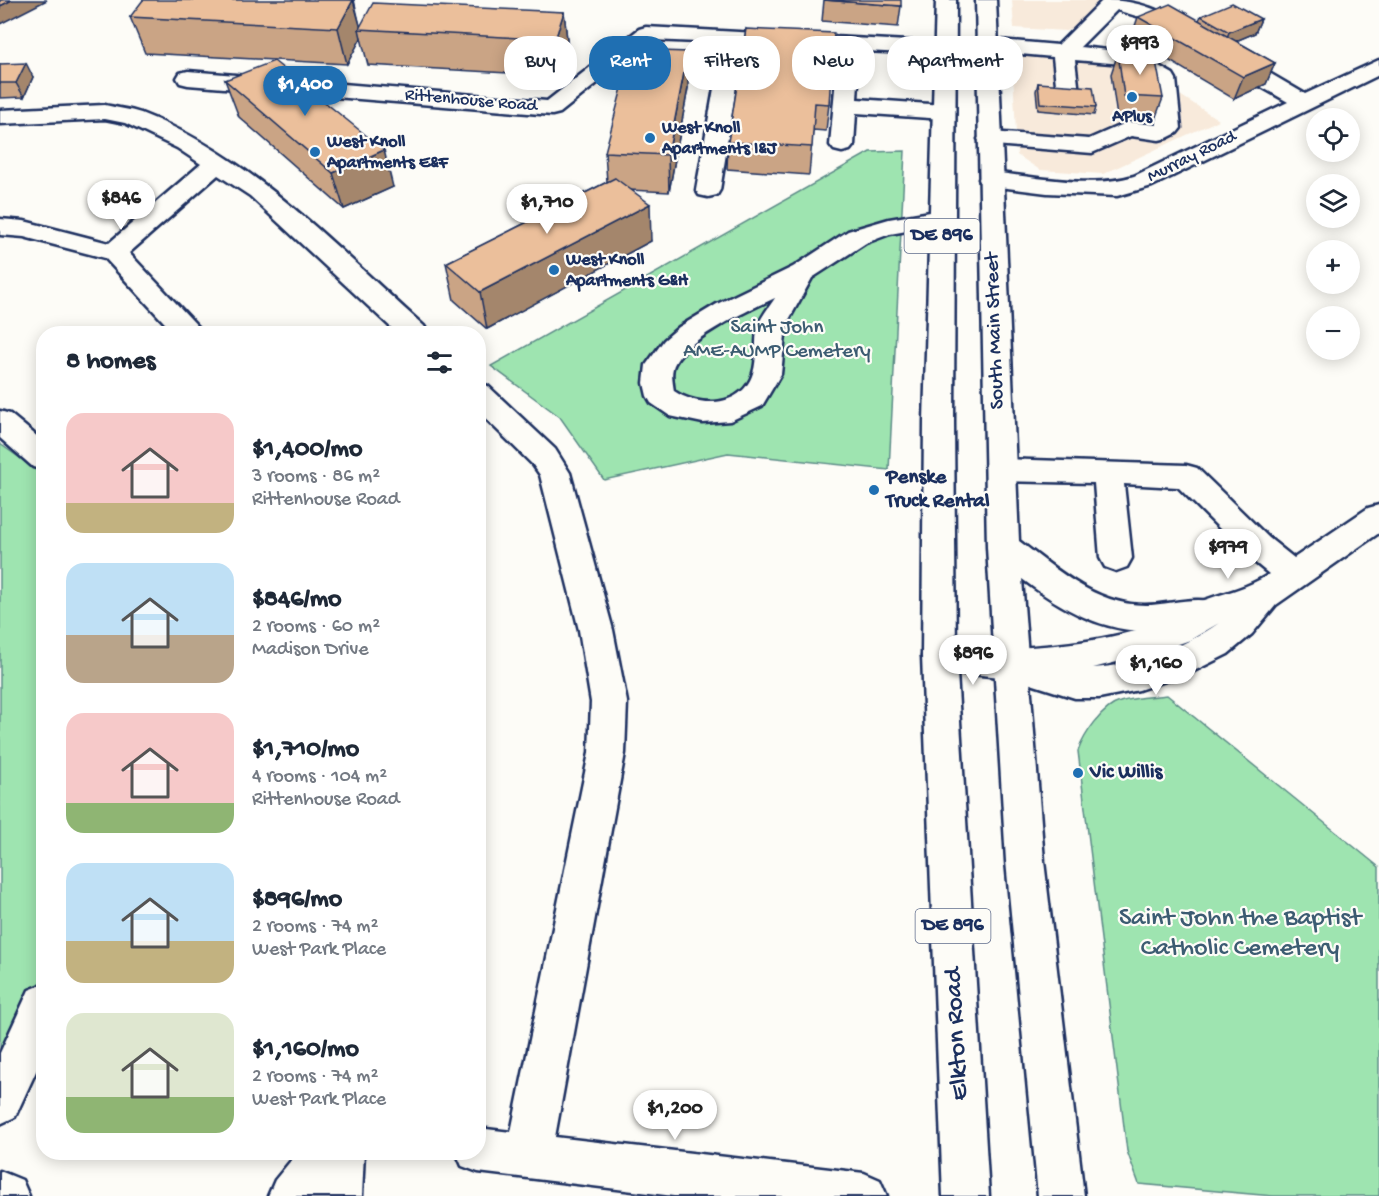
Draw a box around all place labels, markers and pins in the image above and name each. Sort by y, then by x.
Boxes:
pin: $993 [1104,25,1176,76]
pin: $1,400 [256,66,354,117]
marker: APlus [1125,90,1139,104]
place label: APlus [1111,107,1153,128]
place label: West Knoll Apartments I&J [661,118,778,160]
marker: West Knoll Apartments I&J [643,131,657,145]
place label: West Knoll Apartments E&F [326,132,450,174]
marker: West Knoll Apartments E&F [308,145,322,159]
pin: $846 [85,180,157,231]
pin: $1,710 [498,184,596,235]
place label: West Knoll Apartments G&H [565,250,689,292]
marker: West Knoll Apartments G&H [547,263,561,277]
place label: Penske Truck Rental [884,466,990,515]
marker: Penske Truck Rental [867,483,881,497]
pin: $979 [1192,529,1264,580]
pin: $896 [937,635,1009,686]
pin: $1,160 [1107,645,1205,696]
place label: Vic Willis [1089,761,1164,786]
marker: Vic Willis [1071,766,1085,780]
pin: $1,200 [626,1090,724,1141]

